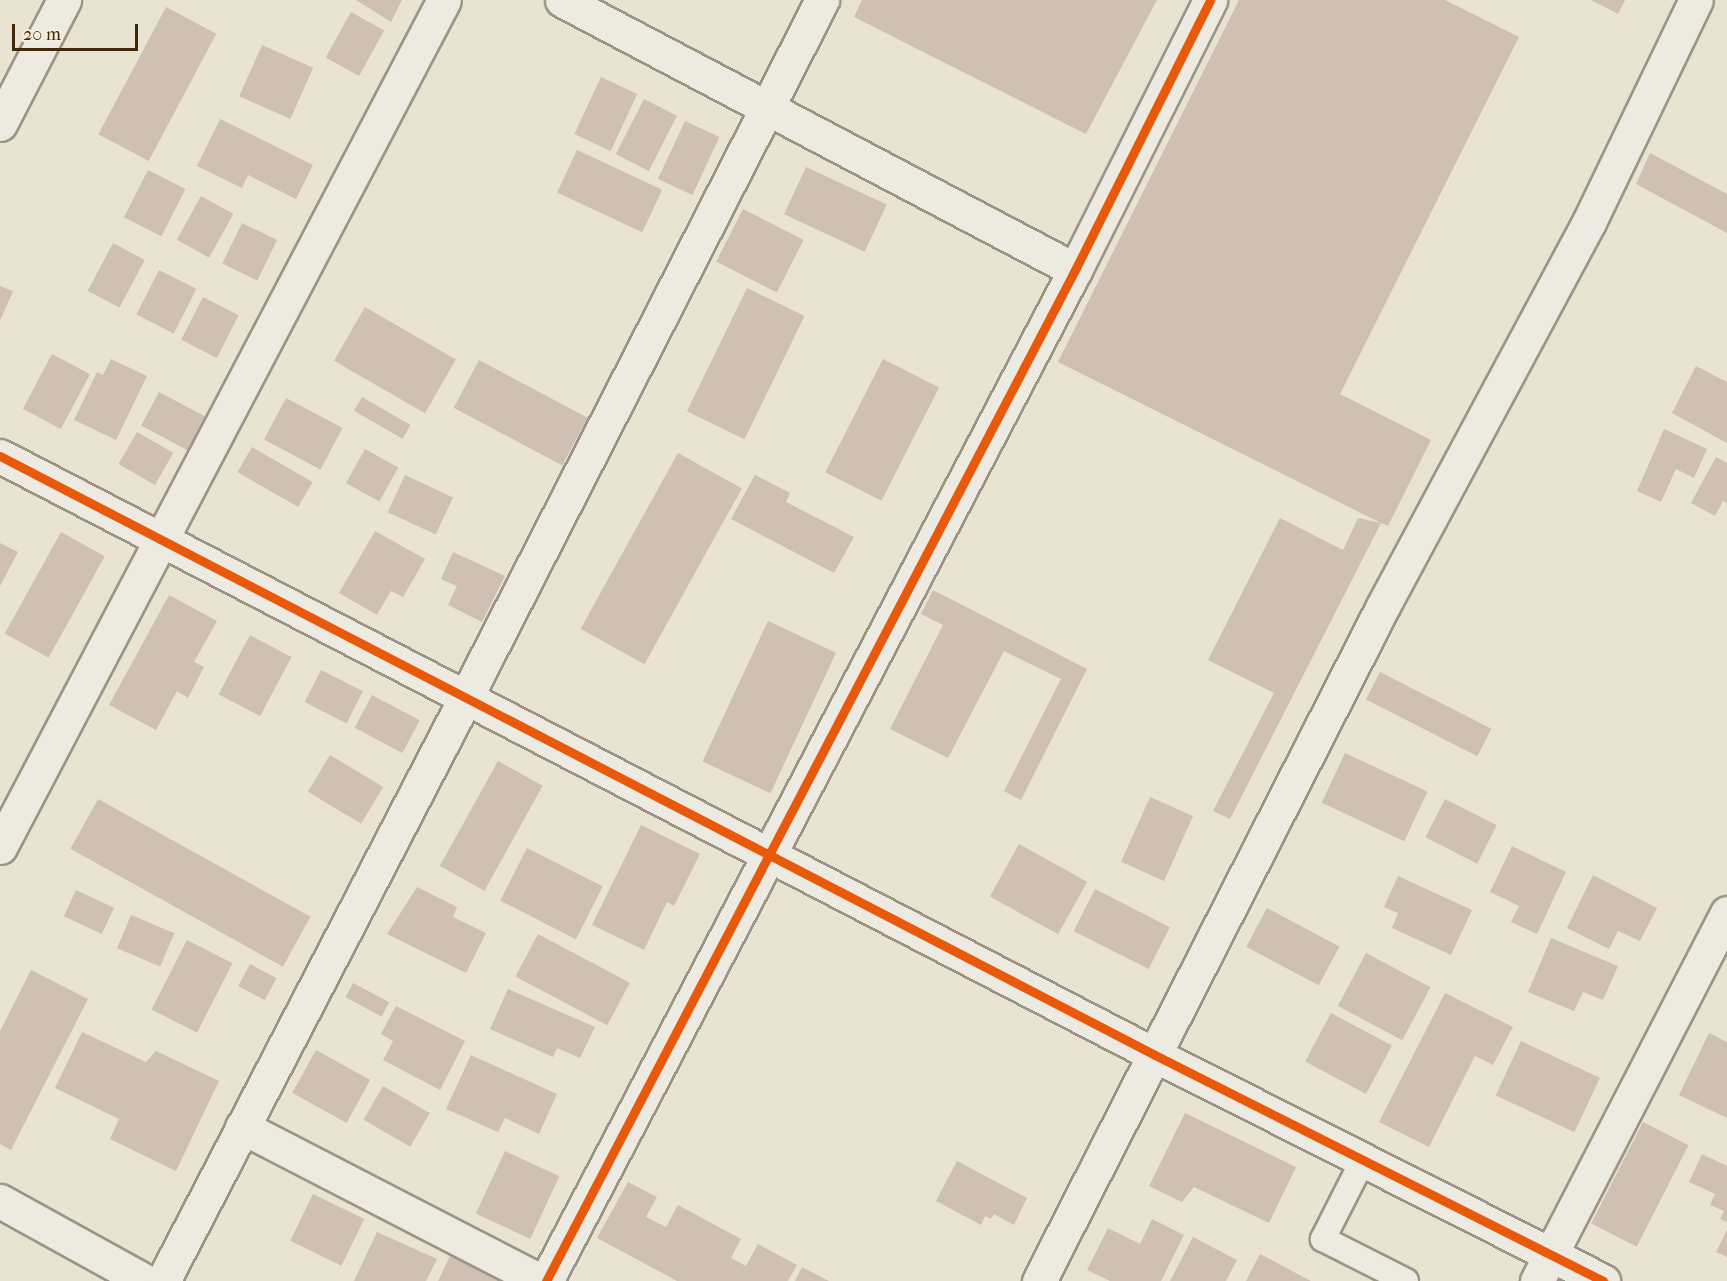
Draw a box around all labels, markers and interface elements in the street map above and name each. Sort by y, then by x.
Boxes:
scale bar [15,12,141,50]
text: 20 m [23,24,61,45]

